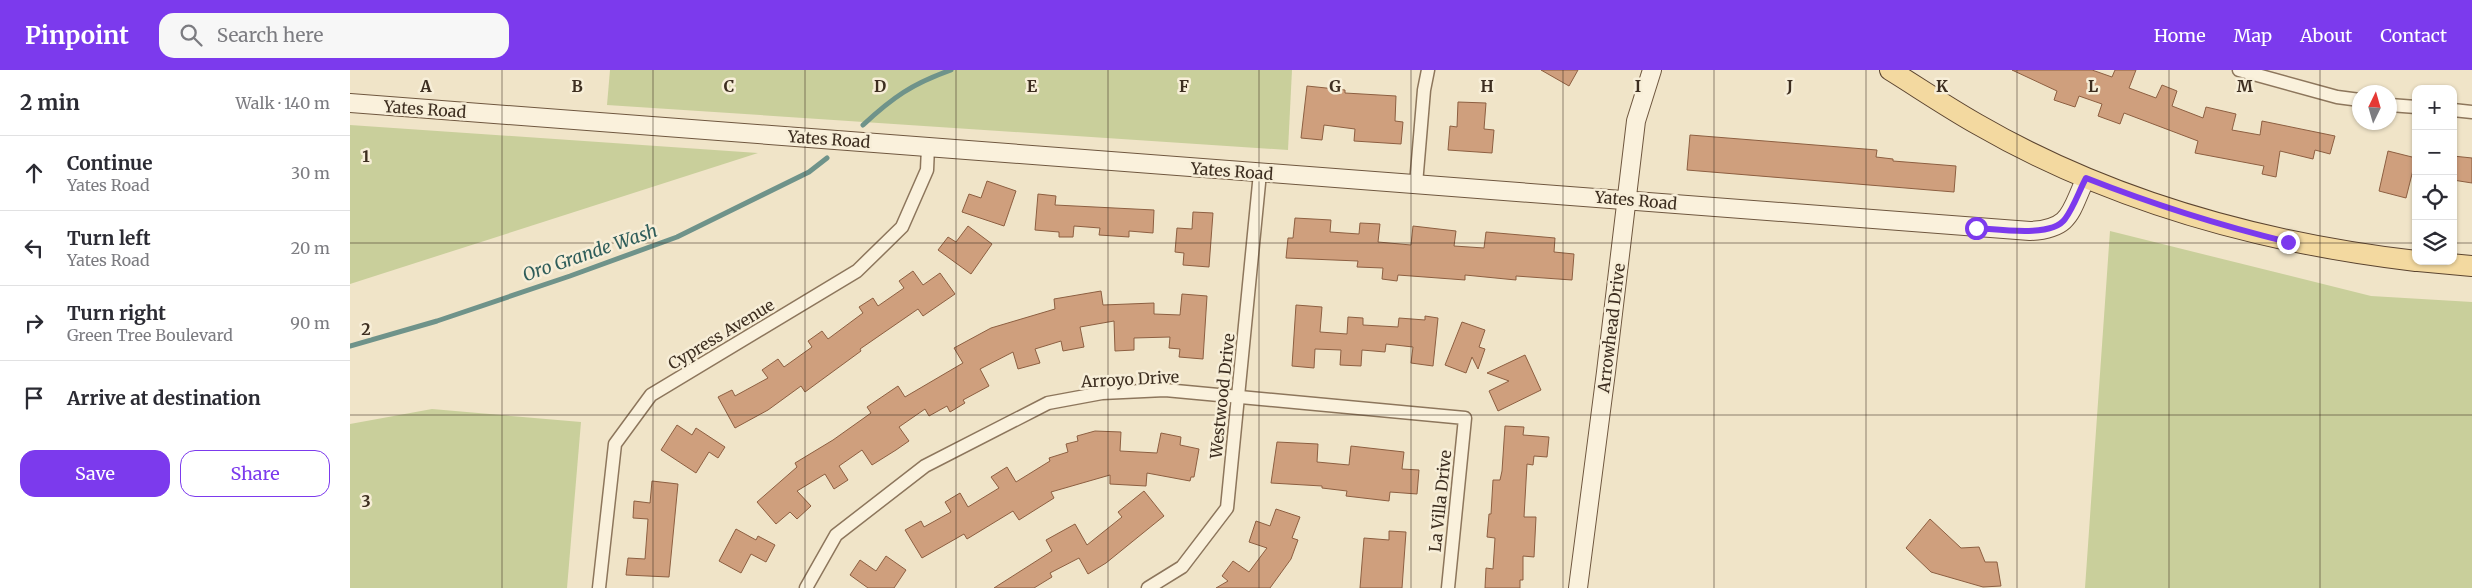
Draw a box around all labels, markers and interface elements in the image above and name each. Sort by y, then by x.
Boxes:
search box [159,13,509,58]
text: Pinpoint [25,20,129,51]
icon: search [177,21,205,49]
text: Search here [217,23,323,47]
text: Home [2154,24,2206,47]
text: Map [2234,24,2272,47]
text: About [2300,24,2352,47]
text: Contact [2380,24,2447,47]
text: A [419,76,432,96]
text: B [571,76,583,96]
text: C [724,76,734,96]
text: D [874,76,886,96]
text: E [1027,76,1038,96]
text: F [1179,76,1189,96]
text: G [1329,76,1341,96]
text: H [1480,76,1494,96]
text: I [1635,76,1641,96]
text: J [1786,76,1793,96]
text: K [1936,76,1948,96]
text: L [2088,76,2098,96]
text: M [2237,76,2254,96]
north arrow [2352,85,2397,130]
map controls [2412,85,2457,265]
button: + [2412,85,2457,130]
text: 2 min [20,89,80,116]
text: Walk · 140 m [236,93,330,113]
street label: Yates Road [382,96,467,122]
street label: Yates Road [786,126,871,152]
button: − [2412,130,2457,175]
text: 1 [362,146,370,166]
text: Continue [67,151,153,175]
street label: Yates Road [1189,158,1274,184]
icon: ahead [20,159,48,187]
text: 30 m [291,163,330,183]
text: Yates Road [67,175,150,195]
button: locate [2412,175,2457,220]
street label: Yates Road [1593,186,1678,214]
route start [1965,217,1988,240]
water label: Oro Grande Wash [519,219,660,286]
button: layers [2412,220,2457,265]
text: Turn left [67,226,151,250]
route end [2277,231,2300,254]
icon: left [20,234,48,262]
text: 20 m [291,238,330,258]
text: Yates Road [67,250,150,270]
street label: Arrowhead Drive [1593,262,1629,395]
street label: Cypress Avenue [664,294,778,374]
text: Turn right [67,301,166,325]
icon: right [20,309,48,337]
text: 90 m [290,313,330,333]
text: 2 [361,319,371,339]
text: Green Tree Boulevard [67,325,233,345]
street label: Westwood Drive [1205,332,1239,461]
street label: Arroyo Drive [1079,366,1180,392]
icon: arrive [20,384,48,412]
text: Arrive at destination [67,386,261,410]
street label: La Villa Drive [1425,449,1455,553]
button: Save [20,450,170,497]
button: Share [180,450,330,497]
text: 3 [361,491,371,511]

